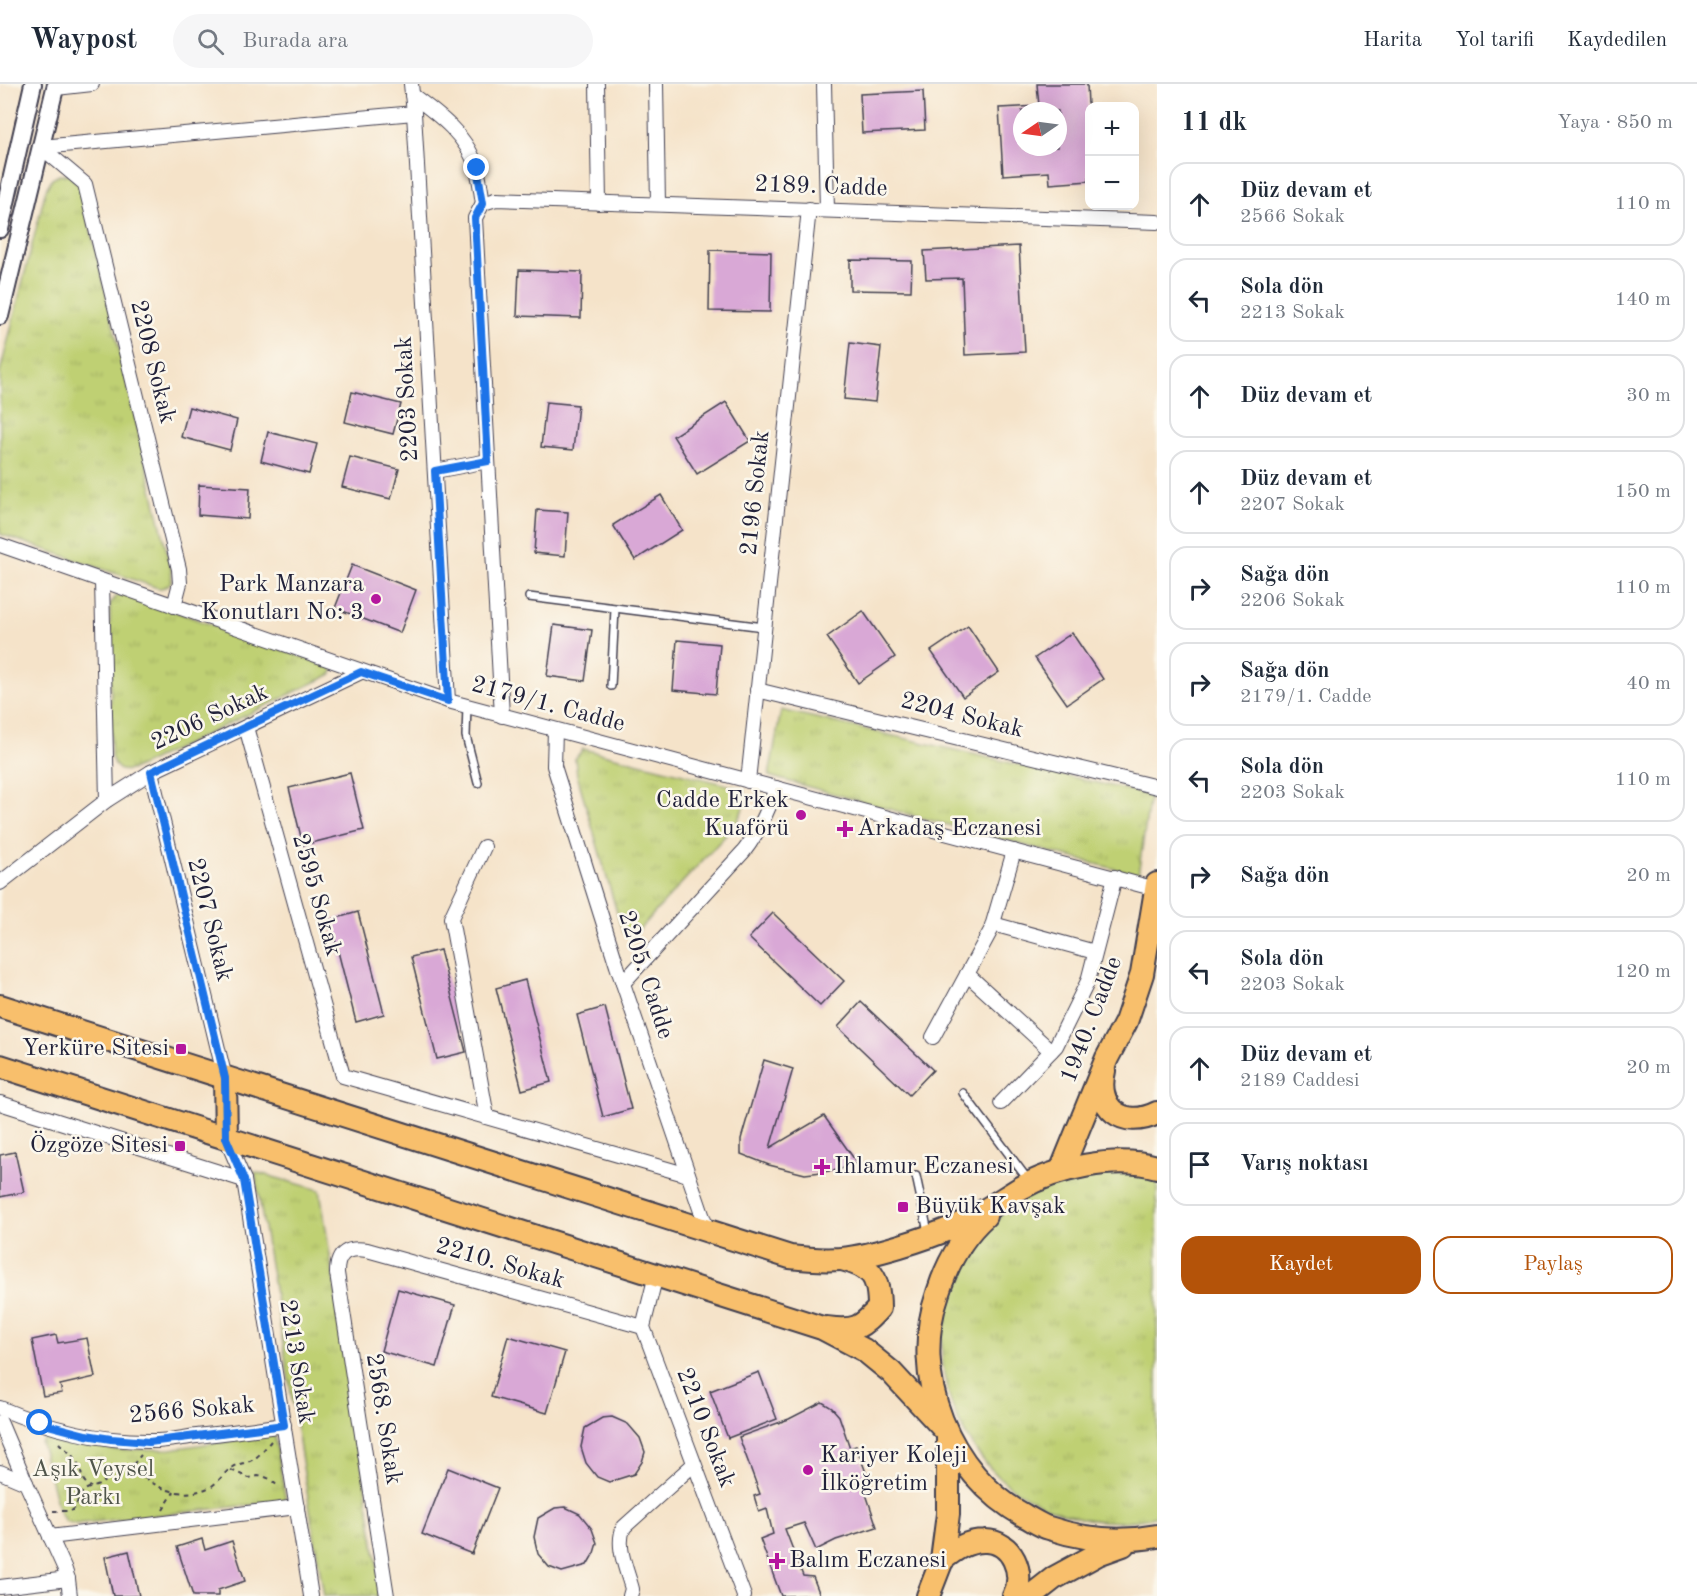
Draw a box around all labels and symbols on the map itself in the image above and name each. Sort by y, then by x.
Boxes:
north arrow [1013,102,1067,156]
route end [463,154,489,180]
street label: 2189. Cadde [754,173,888,201]
street label: 2208 Sokak [125,298,179,426]
street label: 2203 Sokak [393,335,423,463]
street label: 2196 Sokak [737,429,775,557]
place label: Park Manzara Konutları No: 3 [201,573,364,625]
marker: Park Manzara Konutları No: 3 [369,592,383,606]
street label: 2179/1. Cadde [469,673,627,737]
street label: 2206 Sokak [148,680,272,756]
street label: 2204 Sokak [898,689,1026,743]
place label: Cadde Erkek Kuaförü [656,789,789,841]
marker: Cadde Erkek Kuaförü [794,808,808,822]
place label: Arkadaş Eczanesi [857,817,1041,841]
marker: Arkadaş Eczanesi [838,822,852,836]
street label: 2595 Sokak [287,831,345,959]
street label: 2207 Sokak [182,856,236,984]
street label: 2205. Cadde [613,908,677,1042]
street label: 1940. Cadde [1057,954,1127,1086]
place label: Yerküre Sitesi [22,1037,169,1061]
marker: Yerküre Sitesi [174,1042,188,1056]
place label: Özgöze Sitesi [30,1130,168,1158]
marker: Özgöze Sitesi [173,1139,187,1153]
place label: Ihlamur Eczanesi [834,1155,1014,1179]
marker: Ihlamur Eczanesi [815,1160,829,1174]
place label: Büyük Kavşak [915,1195,1066,1219]
marker: Büyük Kavşak [896,1200,910,1214]
street label: 2210. Sokak [433,1234,567,1294]
street label: 2213 Sokak [274,1298,318,1426]
street label: 2568. Sokak [361,1352,405,1486]
street label: 2210 Sokak [671,1365,739,1491]
street label: 2566 Sokak [128,1394,256,1428]
route start [26,1409,52,1435]
place label: Kariyer Koleji İlköğretim [820,1444,967,1496]
park label: Aşık Veysel Parkı [32,1458,154,1510]
marker: Kariyer Koleji İlköğretim [801,1463,815,1477]
place label: Balım Eczanesi [789,1549,947,1573]
marker: Balım Eczanesi [770,1554,784,1568]

